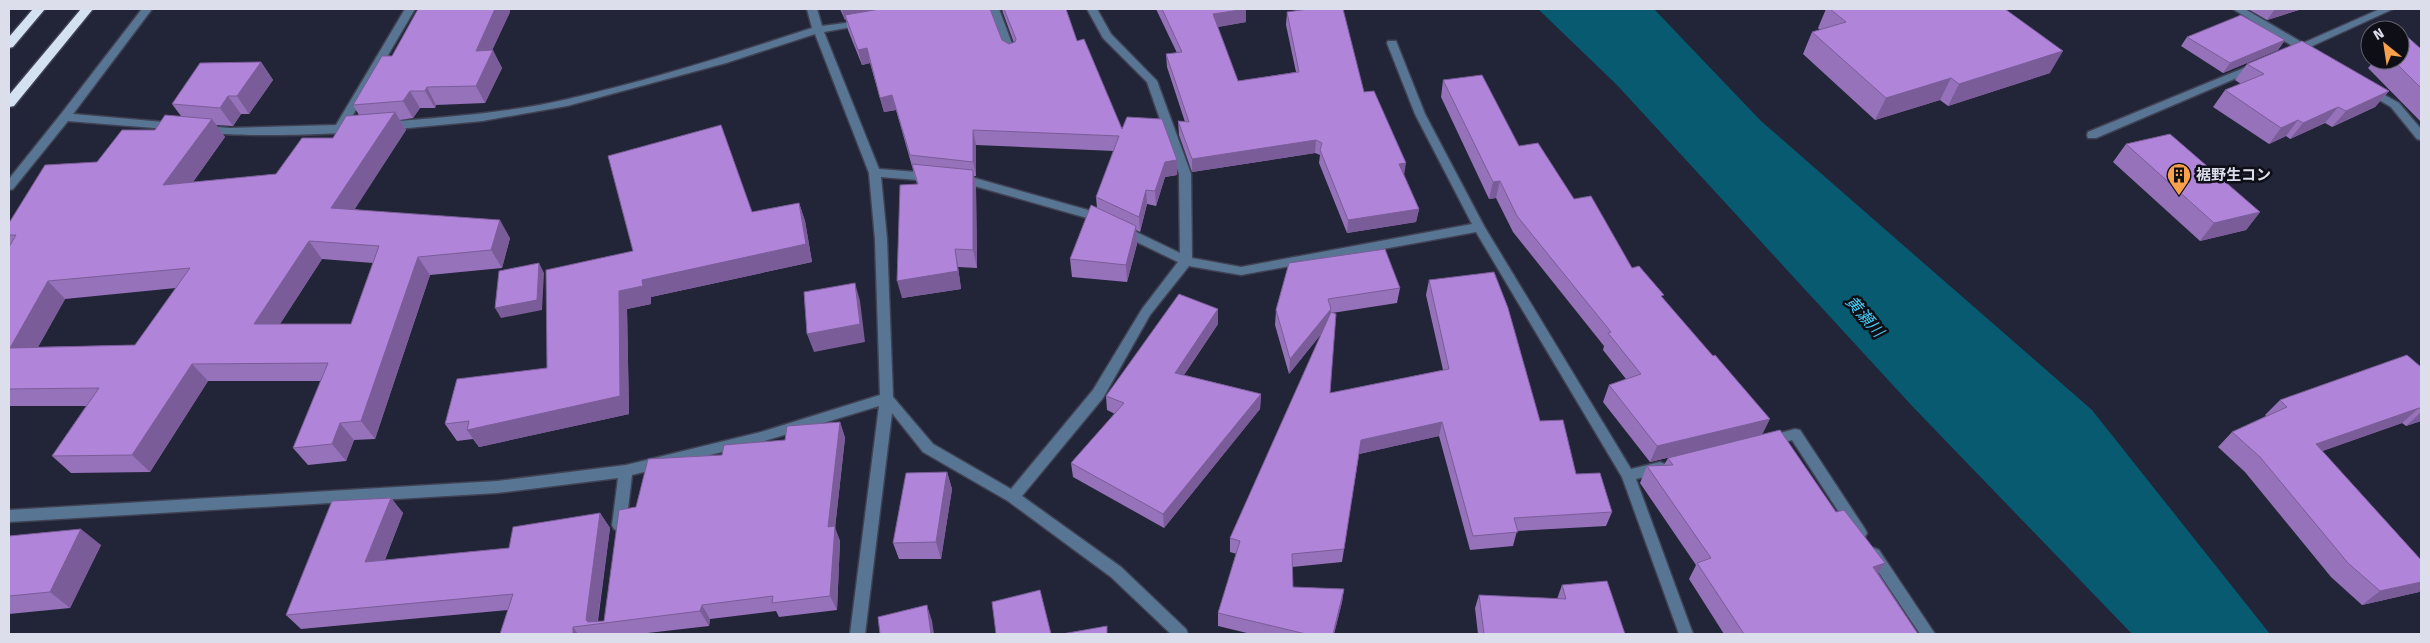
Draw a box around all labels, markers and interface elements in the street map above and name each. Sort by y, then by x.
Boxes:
north arrow [2360,20,2410,70]
text: N [2370,24,2387,44]
building icon: 裾野生コン [2166,162,2192,196]
place label: 裾野生コン [2196,166,2271,184]
water label: 黄瀬川 [1842,292,1889,342]

